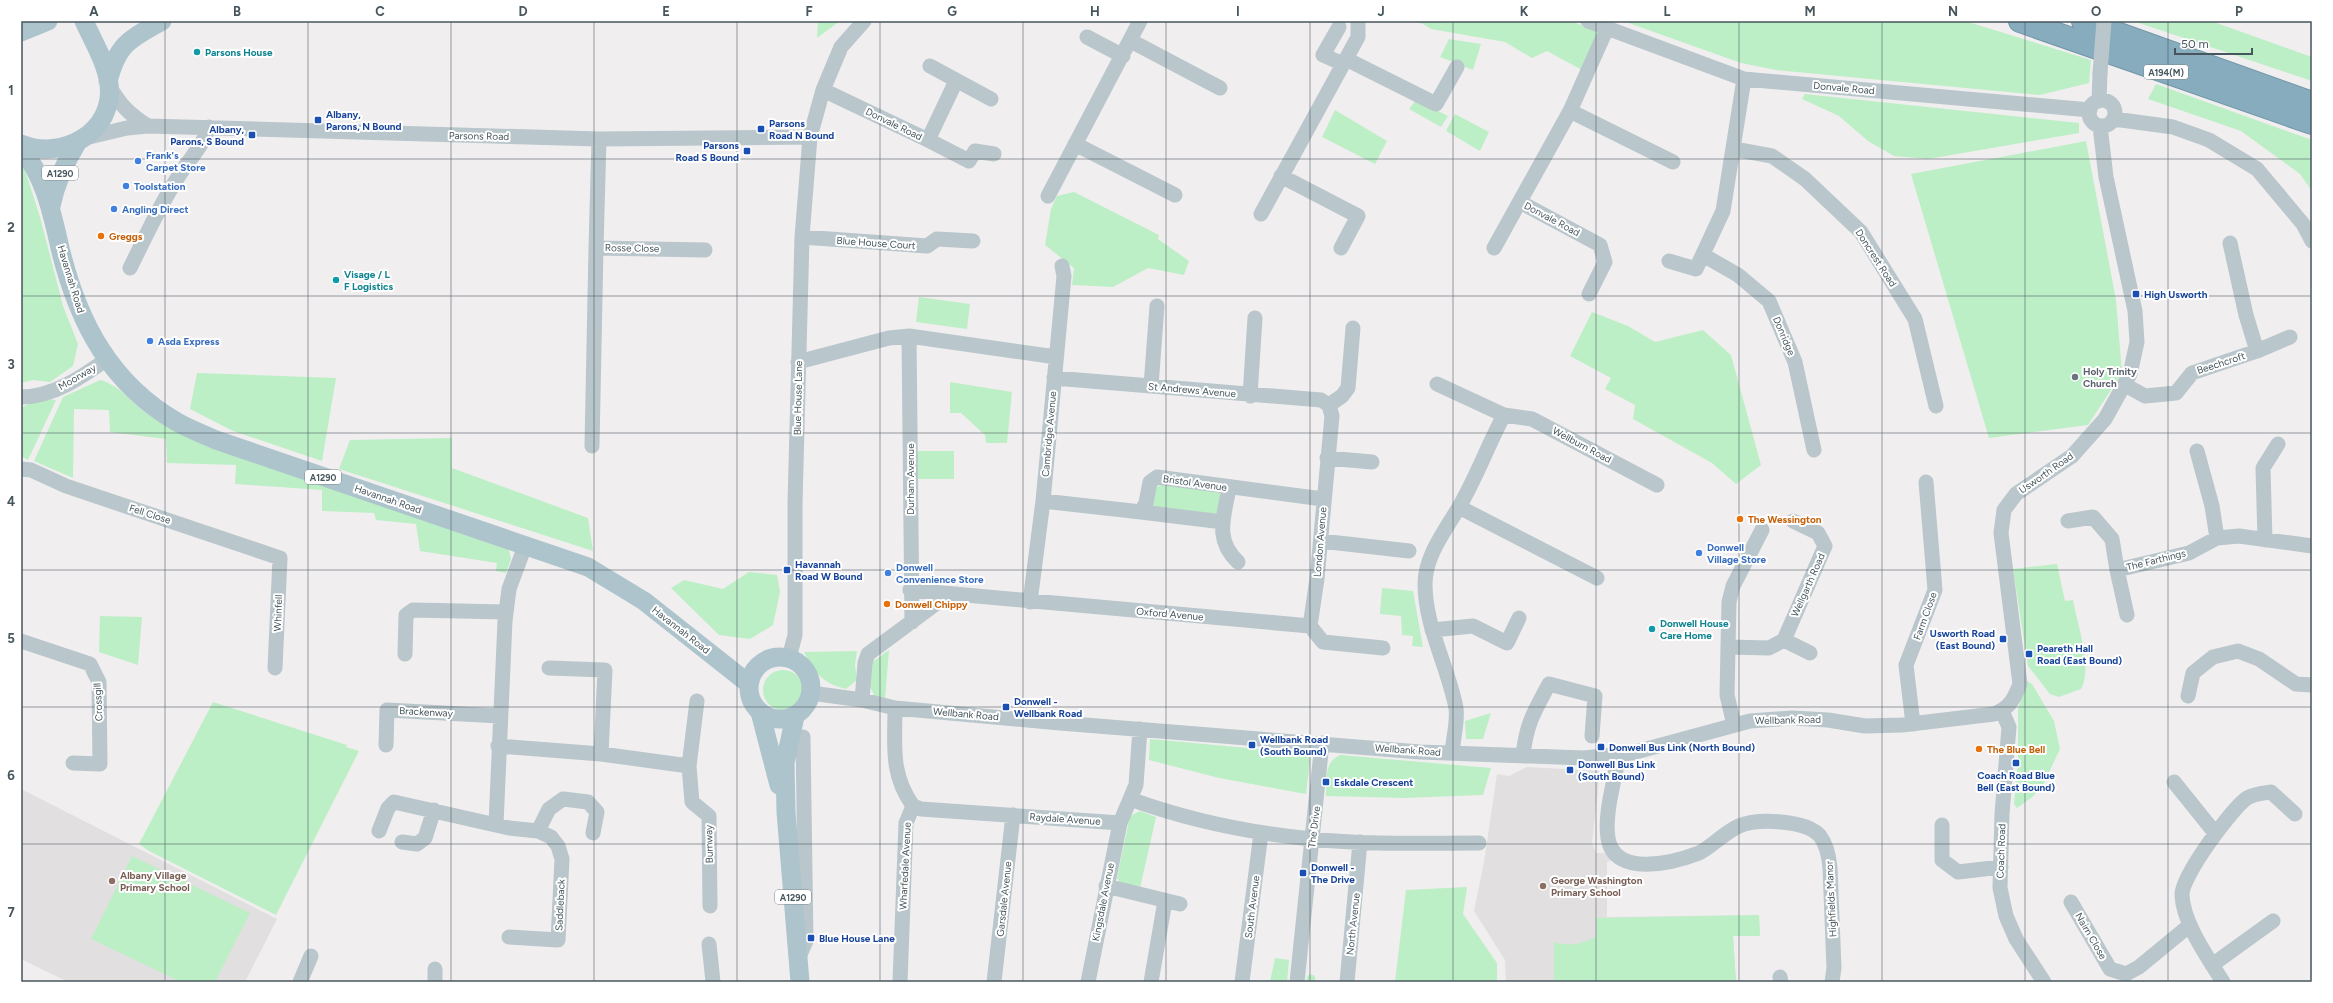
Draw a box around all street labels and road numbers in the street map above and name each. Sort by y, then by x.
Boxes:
road number: A194(M) [2144,65,2188,79]
street label: Donvale Road [1813,79,1875,97]
street label: Donvale Road [863,105,925,143]
street label: Parsons Road [449,129,509,143]
road number: A1290 [42,166,78,180]
street label: Donvale Road [1522,199,1582,239]
street label: Doncrest Road [1852,227,1900,290]
street label: Blue House Court [836,234,916,252]
street label: Rosse Close [605,241,660,255]
street label: Havannah Road [55,244,87,315]
street label: Donridge [1770,315,1798,358]
street label: Beechcroft [2195,349,2247,377]
street label: Blue House Lane [791,360,805,435]
street label: Moorway [56,361,99,393]
street label: St Andrews Avenue [1148,380,1237,400]
street label: Cambridge Avenue [1039,390,1059,477]
street label: Wellburn Road [1550,424,1614,466]
street label: Durham Avenue [904,443,917,515]
street label: Usworth Road [2016,449,2076,497]
road number: A1290 [305,470,341,484]
street label: Bristol Avenue [1162,472,1228,494]
street label: Havannah Road [353,481,423,517]
street label: Fell Close [128,501,173,527]
street label: London Avenue [1310,506,1330,577]
street label: The Farthings [2125,546,2187,574]
street label: Wellgarth Road [1788,551,1828,619]
street label: Farm Close [1910,590,1940,642]
street label: Whinfell [271,594,285,632]
street label: Havannah Road [649,603,713,657]
street label: Oxford Avenue [1136,605,1205,623]
street label: Crossgill [91,683,105,721]
street label: Brackenway [399,704,454,720]
street label: Wellbank Road [933,705,1000,723]
street label: Wellbank Road [1755,713,1821,727]
street label: Wellbank Road [1375,741,1441,759]
street label: The Drive [1305,805,1323,849]
street label: Raydale Avenue [1029,810,1102,828]
street label: Wharfedale Avenue [896,821,914,910]
street label: Coach Road [1994,823,2008,879]
street label: Burnway [702,824,716,863]
street label: Garsdale Avenue [994,860,1014,937]
street label: Highfields Manor [1822,860,1839,937]
street label: Kingsdale Avenue [1089,861,1117,942]
street label: South Avenue [1242,874,1262,939]
street label: Saddleback [552,879,568,931]
road number: A1290 [775,890,811,904]
street label: North Avenue [1343,892,1363,956]
street label: Nairn Close [2072,910,2110,962]

